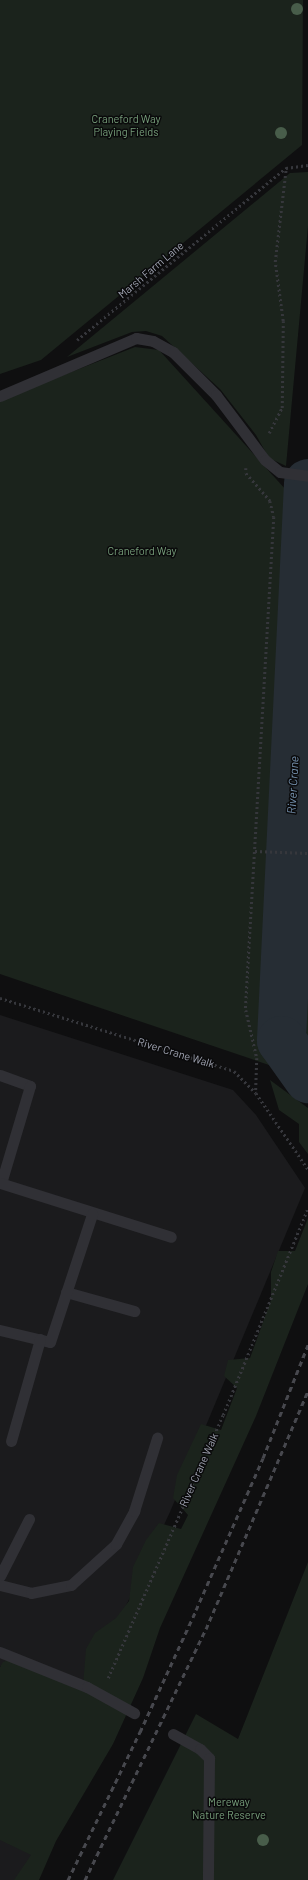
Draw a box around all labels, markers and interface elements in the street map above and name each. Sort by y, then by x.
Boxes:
park label: Craneford Way Playing Fields [91,113,161,139]
street label: Marsh Farm Lane [116,239,186,301]
park label: Craneford Way [107,544,177,558]
water label: River Crane [284,756,302,814]
street label: River Crane Walk [136,1035,216,1071]
street label: River Crane Walk [177,1431,221,1509]
park label: Mereway Nature Reserve [192,1796,266,1822]

